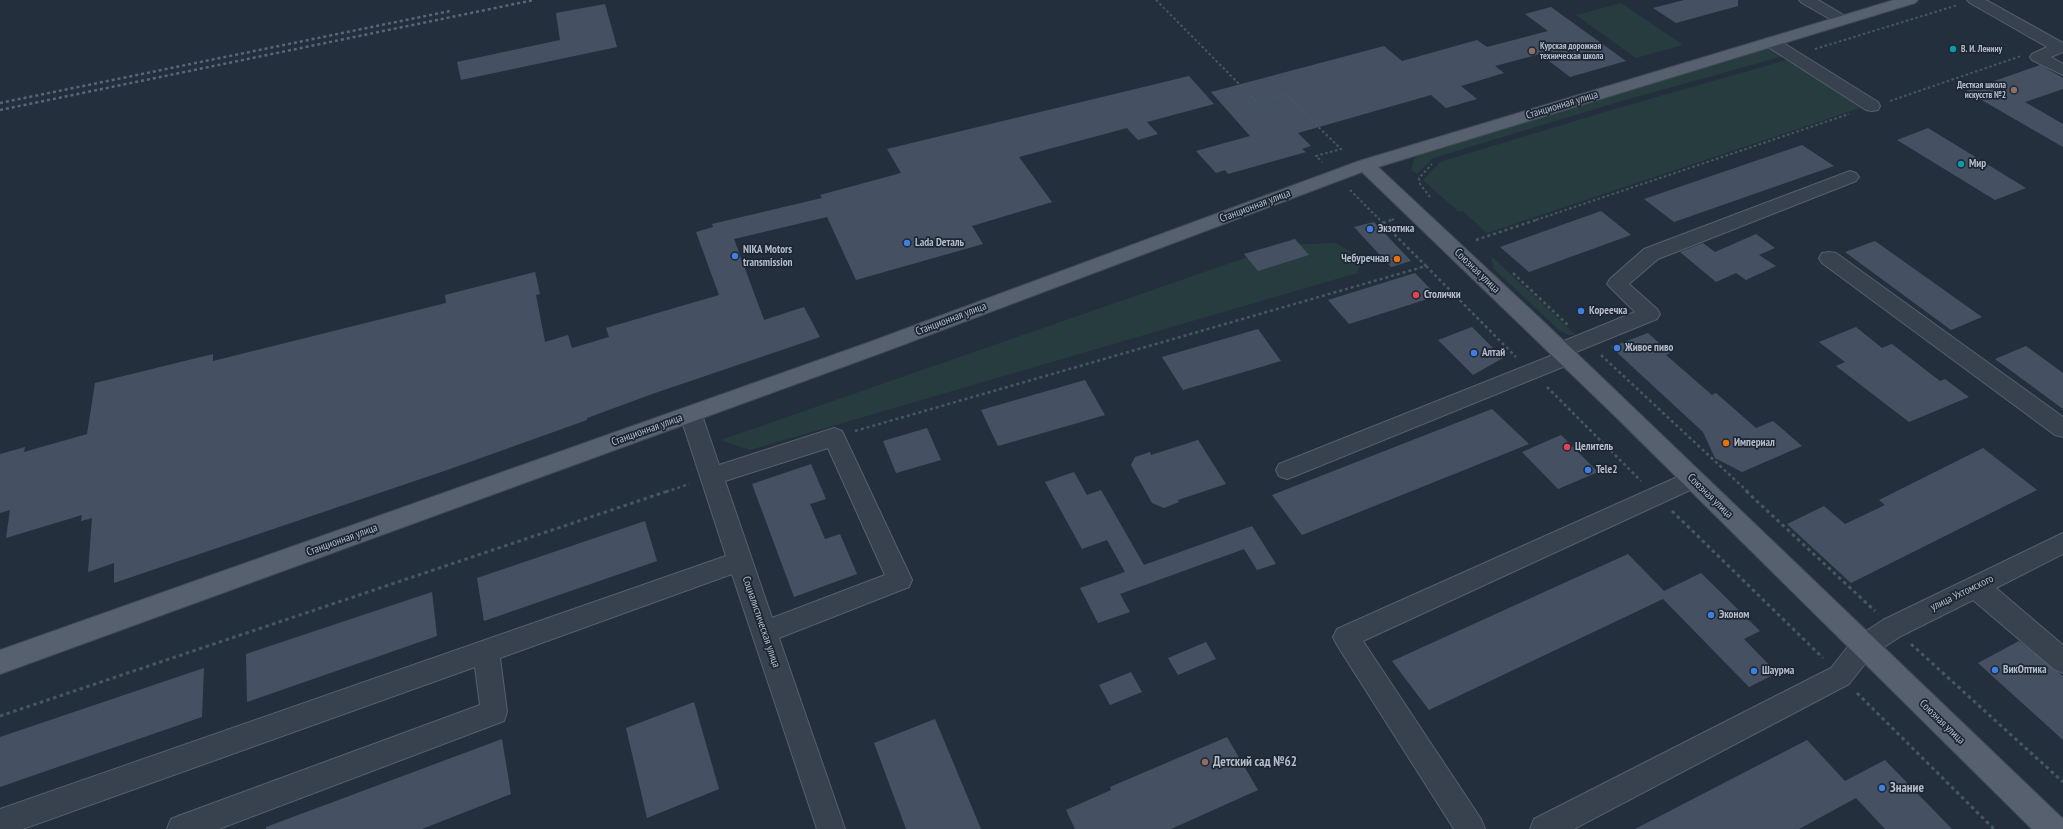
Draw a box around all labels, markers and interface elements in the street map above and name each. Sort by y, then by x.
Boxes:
place label: Курская дорожная техническая школа [1540,41,1603,62]
marker: В. И. Ленину [1948,44,1958,54]
place label: В. И. Ленину [1961,44,2002,54]
marker: Курская дорожная техническая школа [1527,46,1537,56]
place label: Десткая школа искусств №2 [1957,80,2006,101]
marker: Десткая школа искусств №2 [2009,85,2019,95]
street label: Станционная улица [1524,88,1600,122]
place label: Мир [1969,157,1986,171]
marker: Мир [1956,159,1966,169]
street label: Станционная улица [1218,186,1292,226]
place label: Экзотика [1378,222,1414,236]
marker: Экзотика [1365,224,1375,234]
place label: Lada Dеталь [915,236,964,250]
marker: Lada Dеталь [902,238,912,248]
place label: NIKA Motors transmission [743,243,793,269]
street label: Союзная улица [1452,246,1502,296]
marker: NIKA Motors transmission [730,251,740,261]
place label: Чебуречная [1341,252,1389,266]
marker: Чебуречная [1392,254,1402,264]
place label: Столички [1424,288,1461,302]
marker: Столички [1411,290,1421,300]
street label: Станционная улица [914,299,988,339]
place label: Кореечка [1589,304,1627,318]
marker: Кореечка [1576,306,1586,316]
place label: Живое пиво [1625,341,1673,355]
marker: Живое пиво [1612,343,1622,353]
place label: Алтай [1482,346,1505,360]
marker: Алтай [1469,348,1479,358]
street label: Станционная улица [610,411,684,449]
place label: Империал [1734,436,1775,450]
marker: Империал [1721,438,1731,448]
place label: Целитель [1575,440,1613,454]
marker: Целитель [1562,442,1572,452]
place label: Tele2 [1596,463,1617,477]
marker: Tele2 [1583,465,1593,475]
street label: Союзная улица [1685,471,1735,521]
street label: Станционная улица [305,521,379,559]
street label: улица Ухтомского [1928,572,1996,614]
street label: Социалистическая улица [739,575,783,669]
place label: Эконом [1719,608,1749,622]
marker: Эконом [1706,610,1716,620]
place label: ВикОптика [2003,663,2047,677]
place label: Шаурма [1762,664,1794,678]
marker: ВикОптика [1990,665,2000,675]
marker: Шаурма [1749,666,1759,676]
street label: Союзная улица [1917,697,1967,747]
place label: Детский сад №62 [1213,754,1297,770]
marker: Детский сад №62 [1200,757,1210,767]
place label: Знание [1890,780,1924,796]
marker: Знание [1877,783,1887,793]

